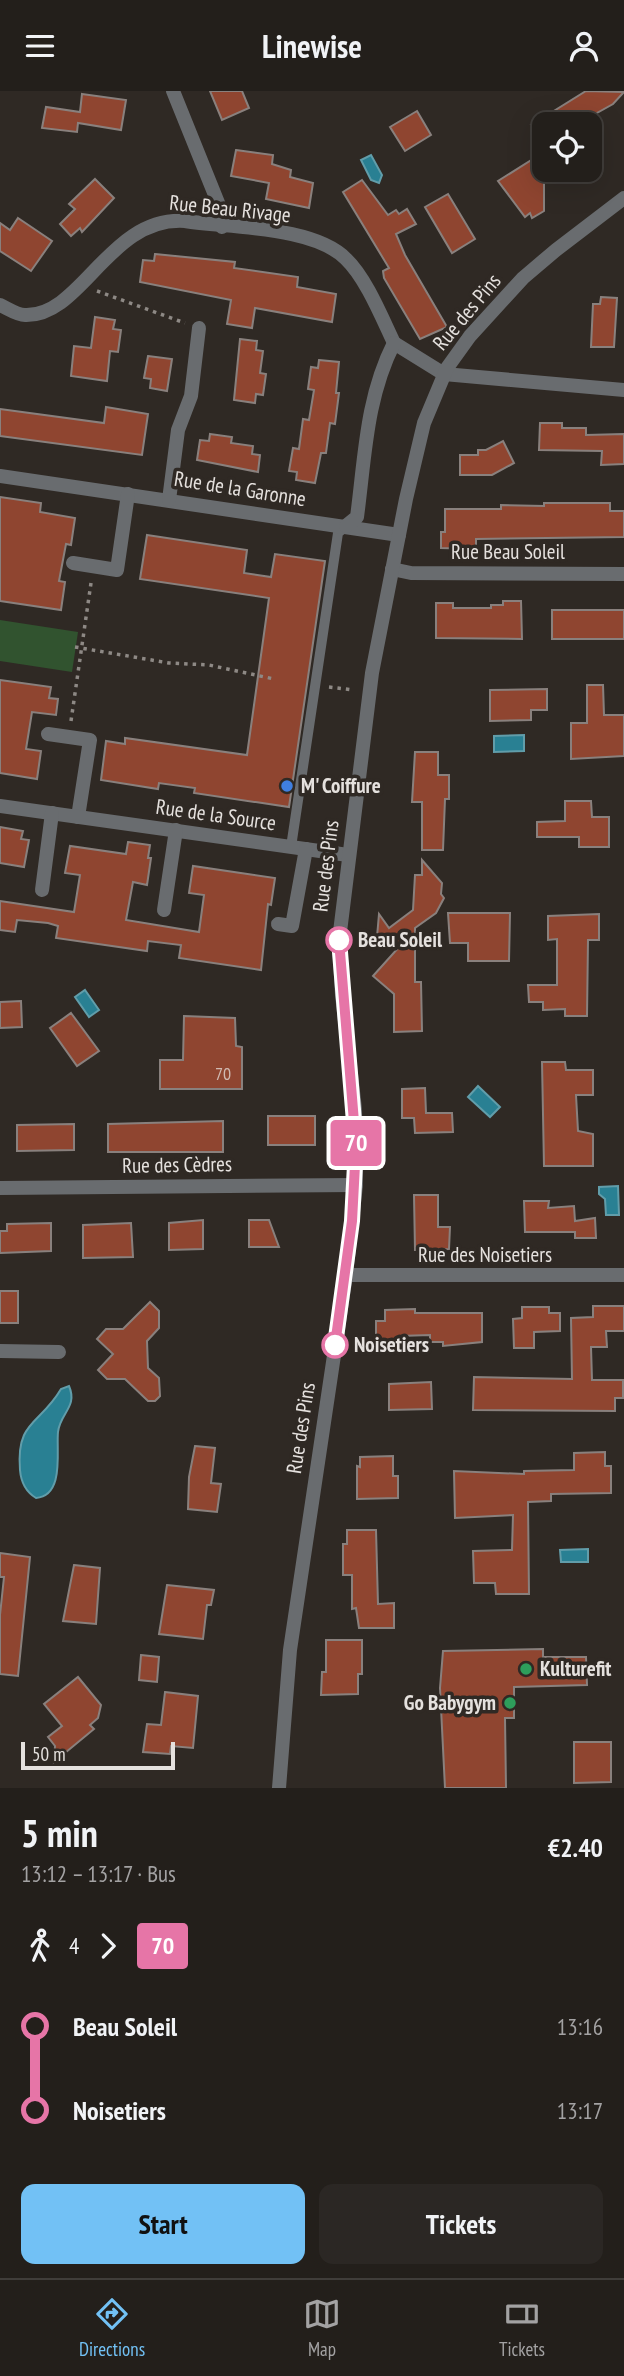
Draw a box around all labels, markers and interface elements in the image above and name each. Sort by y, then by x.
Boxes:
text: Linewise [262,25,362,67]
icon: menu [21,27,59,65]
icon: person [565,27,603,65]
map controls [532,112,602,182]
button: locate [532,112,602,182]
street label: Rue Beau Rivage [168,189,292,228]
street label: Rue des Pins [427,268,507,356]
street label: Rue de la Garonne [172,465,308,512]
street label: Rue Beau Soleil [451,538,565,565]
place label: M' Coiffure [301,772,381,799]
marker: M' Coiffure [279,778,295,794]
street label: Rue de la Source [154,793,278,836]
street label: Rue des Pins [306,819,345,913]
place label: Beau Soleil [358,926,443,953]
marker: Beau Soleil [326,927,352,953]
house number: 70 [215,1062,231,1085]
line badge: 70 [324,1120,388,1166]
text: 70 [345,1127,367,1158]
street label: Rue des Cèdres [122,1150,232,1179]
street label: Rue des Noisetiers [418,1241,552,1268]
place label: Noisetiers [354,1331,429,1358]
marker: Noisetiers [322,1332,348,1358]
street label: Rue des Pins [280,1380,321,1475]
place label: Kulturefit [540,1655,611,1682]
marker: Kulturefit [518,1661,534,1677]
place label: Go Babygym [404,1689,496,1716]
marker: Go Babygym [502,1695,518,1711]
scale bar [21,1739,175,1771]
text: 50 m [32,1742,66,1766]
text: 5 min [21,1808,98,1857]
text: €2.40 [548,1831,603,1864]
text: 13:12 – 13:17 · Bus [21,1859,176,1888]
icon: walk [21,1927,59,1965]
icon: forward [89,1927,127,1965]
text: 70 [151,1930,174,1961]
text: 4 [69,1931,79,1960]
text: Beau Soleil [73,2010,177,2043]
text: 13:16 [557,2012,603,2041]
text: Noisetiers [73,2094,166,2127]
text: 13:17 [557,2096,603,2125]
button: Start [21,2184,305,2264]
button: Tickets [319,2184,603,2264]
tab: Directions [79,2295,145,2361]
tab: Map [303,2295,341,2361]
tab: Tickets [499,2295,545,2361]

